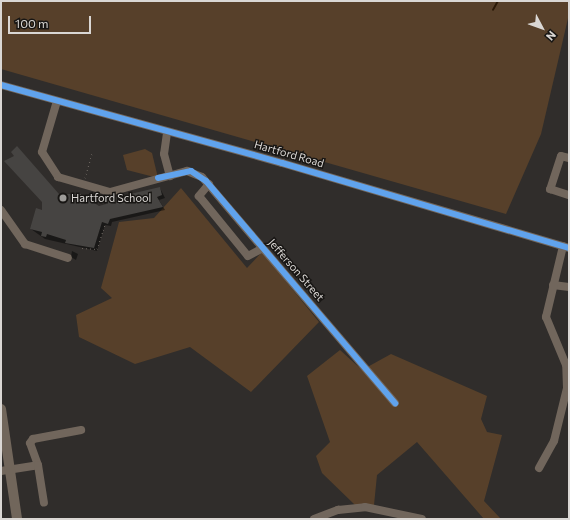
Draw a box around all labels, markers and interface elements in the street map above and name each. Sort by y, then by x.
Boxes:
scale bar [10,8,93,34]
north arrow [522,8,562,48]
text: 100 m [15,16,49,30]
text: N [544,29,559,44]
street label: Hartford Road [253,138,325,170]
place label: Hartford School [71,191,151,205]
marker: Hartford School [58,193,68,203]
street label: Jefferson Street [265,236,327,304]

